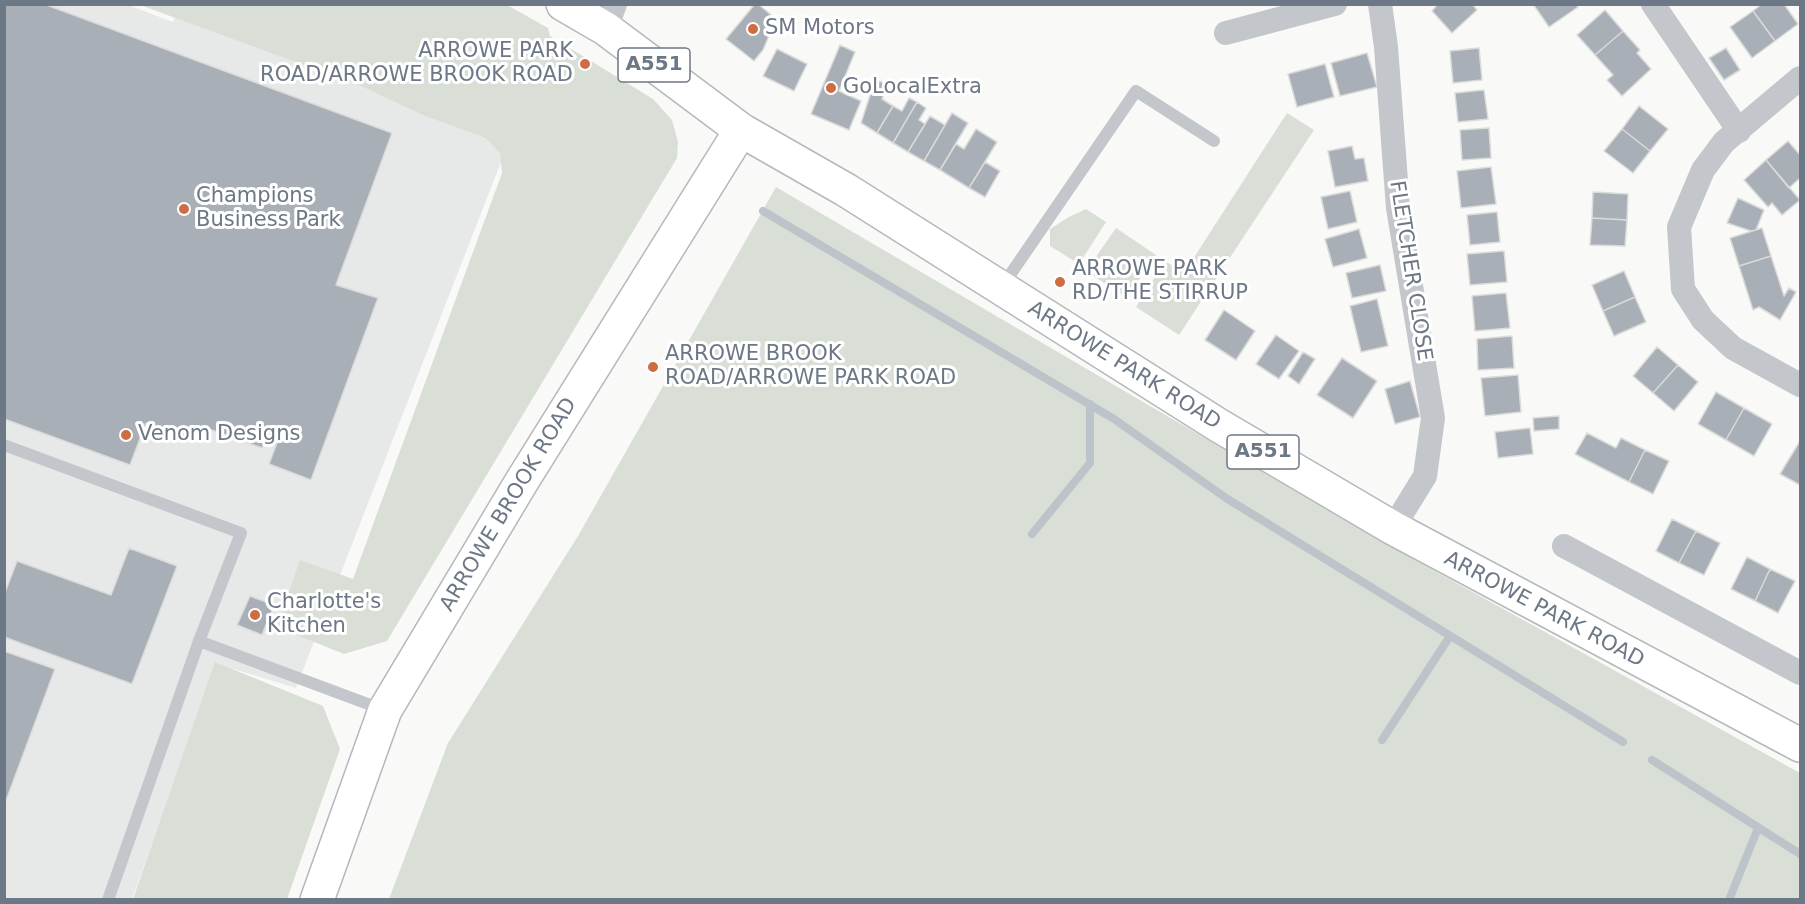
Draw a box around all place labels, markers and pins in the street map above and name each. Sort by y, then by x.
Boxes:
place label: SM Motors [765,16,875,42]
marker: SM Motors [746,22,760,36]
place label: ARROWE PARK ROAD/ARROWE BROOK ROAD [260,39,573,89]
marker: ARROWE PARK ROAD/ARROWE BROOK ROAD [578,57,592,71]
place label: GoLocalExtra [843,75,982,101]
marker: GoLocalExtra [824,81,838,95]
place label: Champions Business Park [196,184,341,234]
marker: Champions Business Park [177,202,191,216]
place label: ARROWE PARK RD/THE STIRRUP [1072,257,1248,307]
marker: ARROWE PARK RD/THE STIRRUP [1053,275,1067,289]
place label: ARROWE BROOK ROAD/ARROWE PARK ROAD [665,342,956,392]
marker: ARROWE BROOK ROAD/ARROWE PARK ROAD [646,360,660,374]
place label: Venom Designs [138,422,300,448]
marker: Venom Designs [119,428,133,442]
place label: Charlotte's Kitchen [267,590,381,640]
marker: Charlotte's Kitchen [248,608,262,622]

